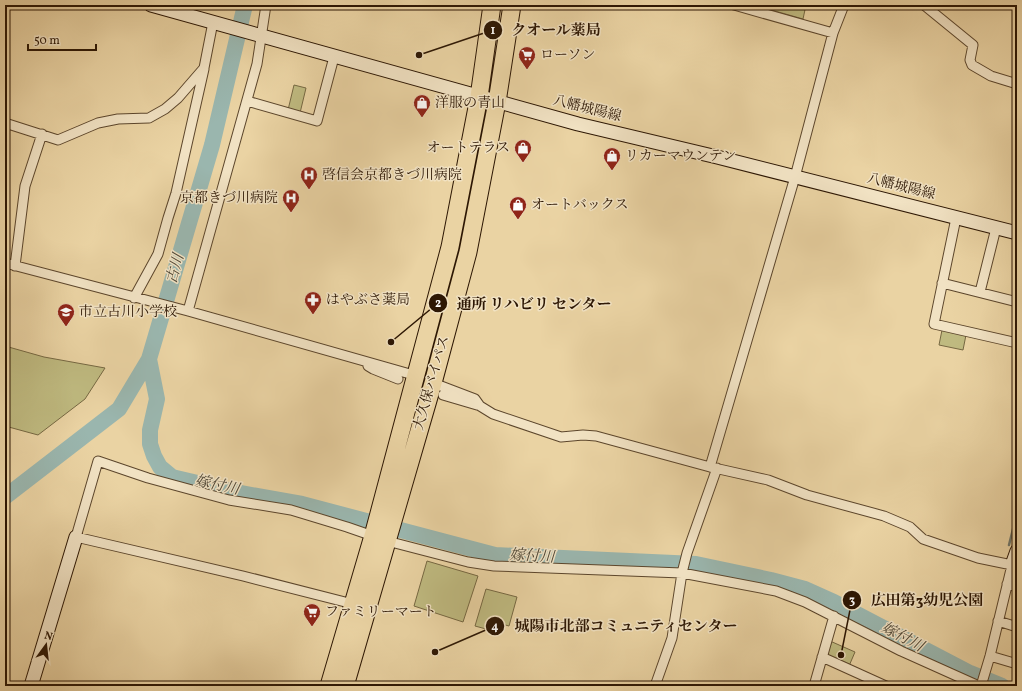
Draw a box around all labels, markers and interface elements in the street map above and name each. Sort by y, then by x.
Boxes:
callout: クオール薬局 [483,16,609,43]
text: クオール薬局 [511,21,601,42]
text: 1 [491,23,496,39]
scale bar [28,26,96,52]
text: 50 m [34,33,60,49]
supermarket icon: ローソン [517,45,537,70]
place label: ローソン [540,46,595,65]
street label: 八幡城陽線 [551,91,623,127]
shop icon: 洋服の青山 [412,93,432,118]
place label: 洋服の青山 [435,94,505,113]
shop icon: オートテラス [513,138,533,163]
place label: オートテラス [426,139,510,158]
shop icon: リカーマウンテン [602,146,622,171]
place label: リカーマウンテン [625,147,736,166]
hospital icon: 啓信会京都きづ川病院 [299,165,319,190]
place label: 啓信会京都きづ川病院 [322,166,462,185]
street label: 八幡城陽線 [865,169,937,205]
hospital icon: 京都きづ川病院 [281,188,301,213]
place label: 京都きづ川病院 [180,189,278,208]
shop icon: オートバックス [508,195,528,220]
place label: オートバックス [531,196,629,215]
water label: 古川 [162,250,191,286]
pharmacy icon: はやぶさ薬局 [303,290,323,315]
callout: 通所 リハビリ センター [428,290,620,317]
place label: はやぶさ薬局 [326,291,410,310]
text: 通所 リハビリ センター [457,295,611,316]
text: 2 [435,296,441,312]
school or university icon: 市立古川小学校 [56,302,76,327]
place label: 市立古川小学校 [79,303,177,322]
street label: 大久保バイパス [409,333,455,433]
water label: 嫁付川 [193,471,243,501]
water label: 嫁付川 [509,545,557,569]
callout: 広田第3幼児公園 [842,586,991,613]
text: 広田第3幼児公園 [871,591,983,612]
text: 3 [849,593,855,609]
supermarket icon: ファミリーマート [302,602,322,627]
place label: ファミリーマート [325,603,437,622]
callout: 城陽市北部コミュニティセンター [485,612,746,639]
text: 城陽市北部コミュニティセンター [515,617,737,638]
water label: 嫁付川 [877,618,929,659]
text: 4 [491,619,499,635]
north arrow [26,625,66,665]
text: N [42,629,54,645]

